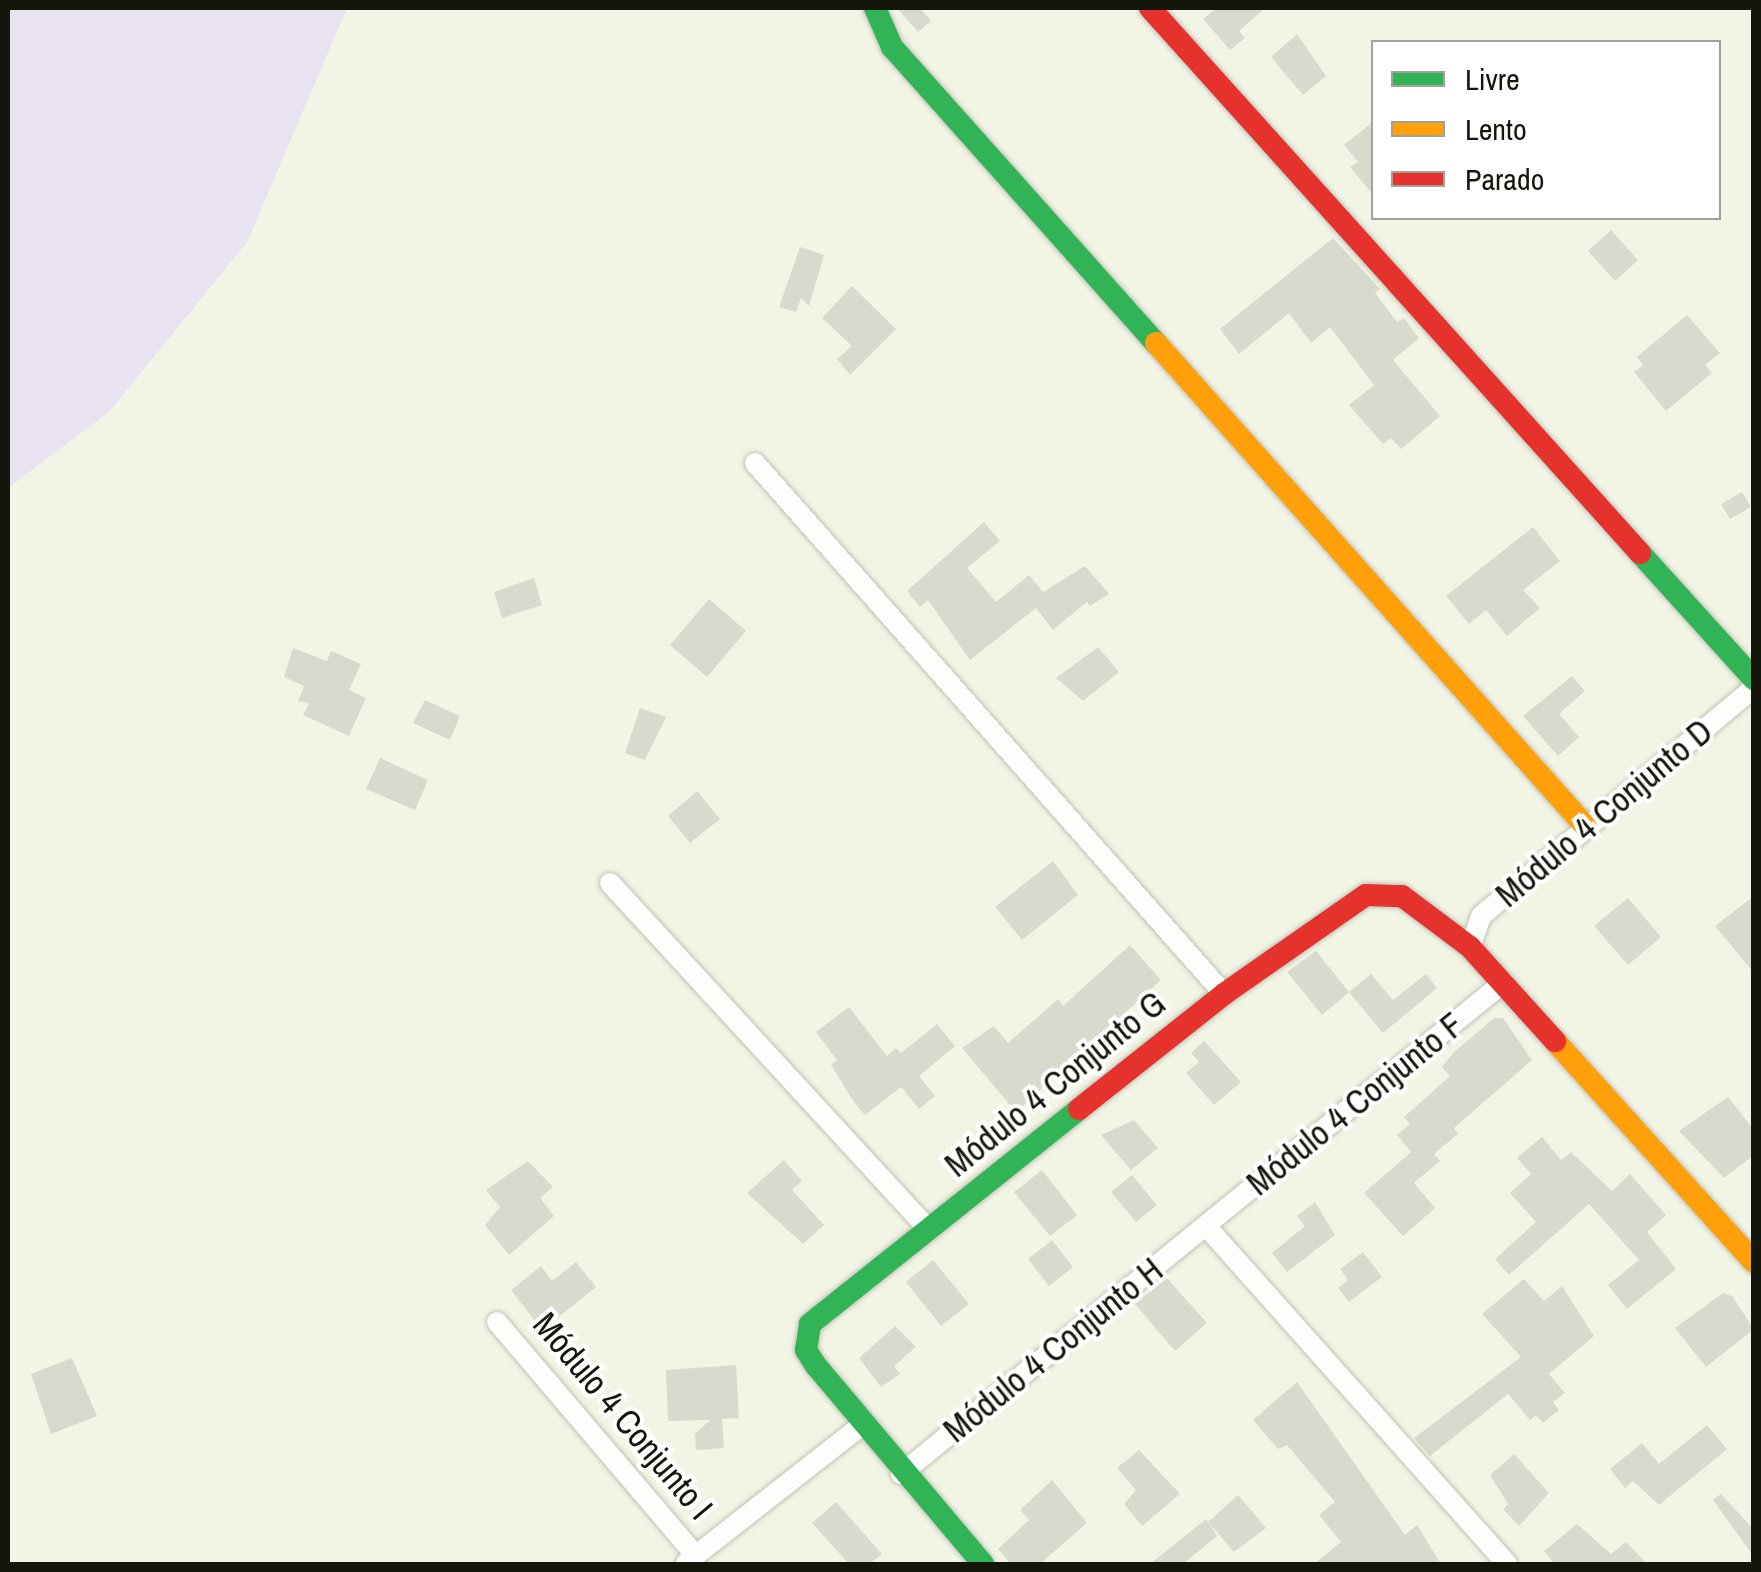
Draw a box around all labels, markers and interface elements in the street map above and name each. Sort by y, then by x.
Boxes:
legend [1371,40,1721,220]
text: Livre [1465,59,1520,99]
text: Lento [1465,109,1527,149]
text: Parado [1465,159,1544,199]
street label: Módulo 4 Conjunto D [1487,710,1721,916]
street label: Módulo 4 Conjunto G [936,982,1174,1186]
street label: Módulo 4 Conjunto F [1238,1004,1472,1204]
street label: Módulo 4 Conjunto H [935,1249,1171,1451]
street label: Módulo 4 Conjunto I [524,1304,722,1528]

